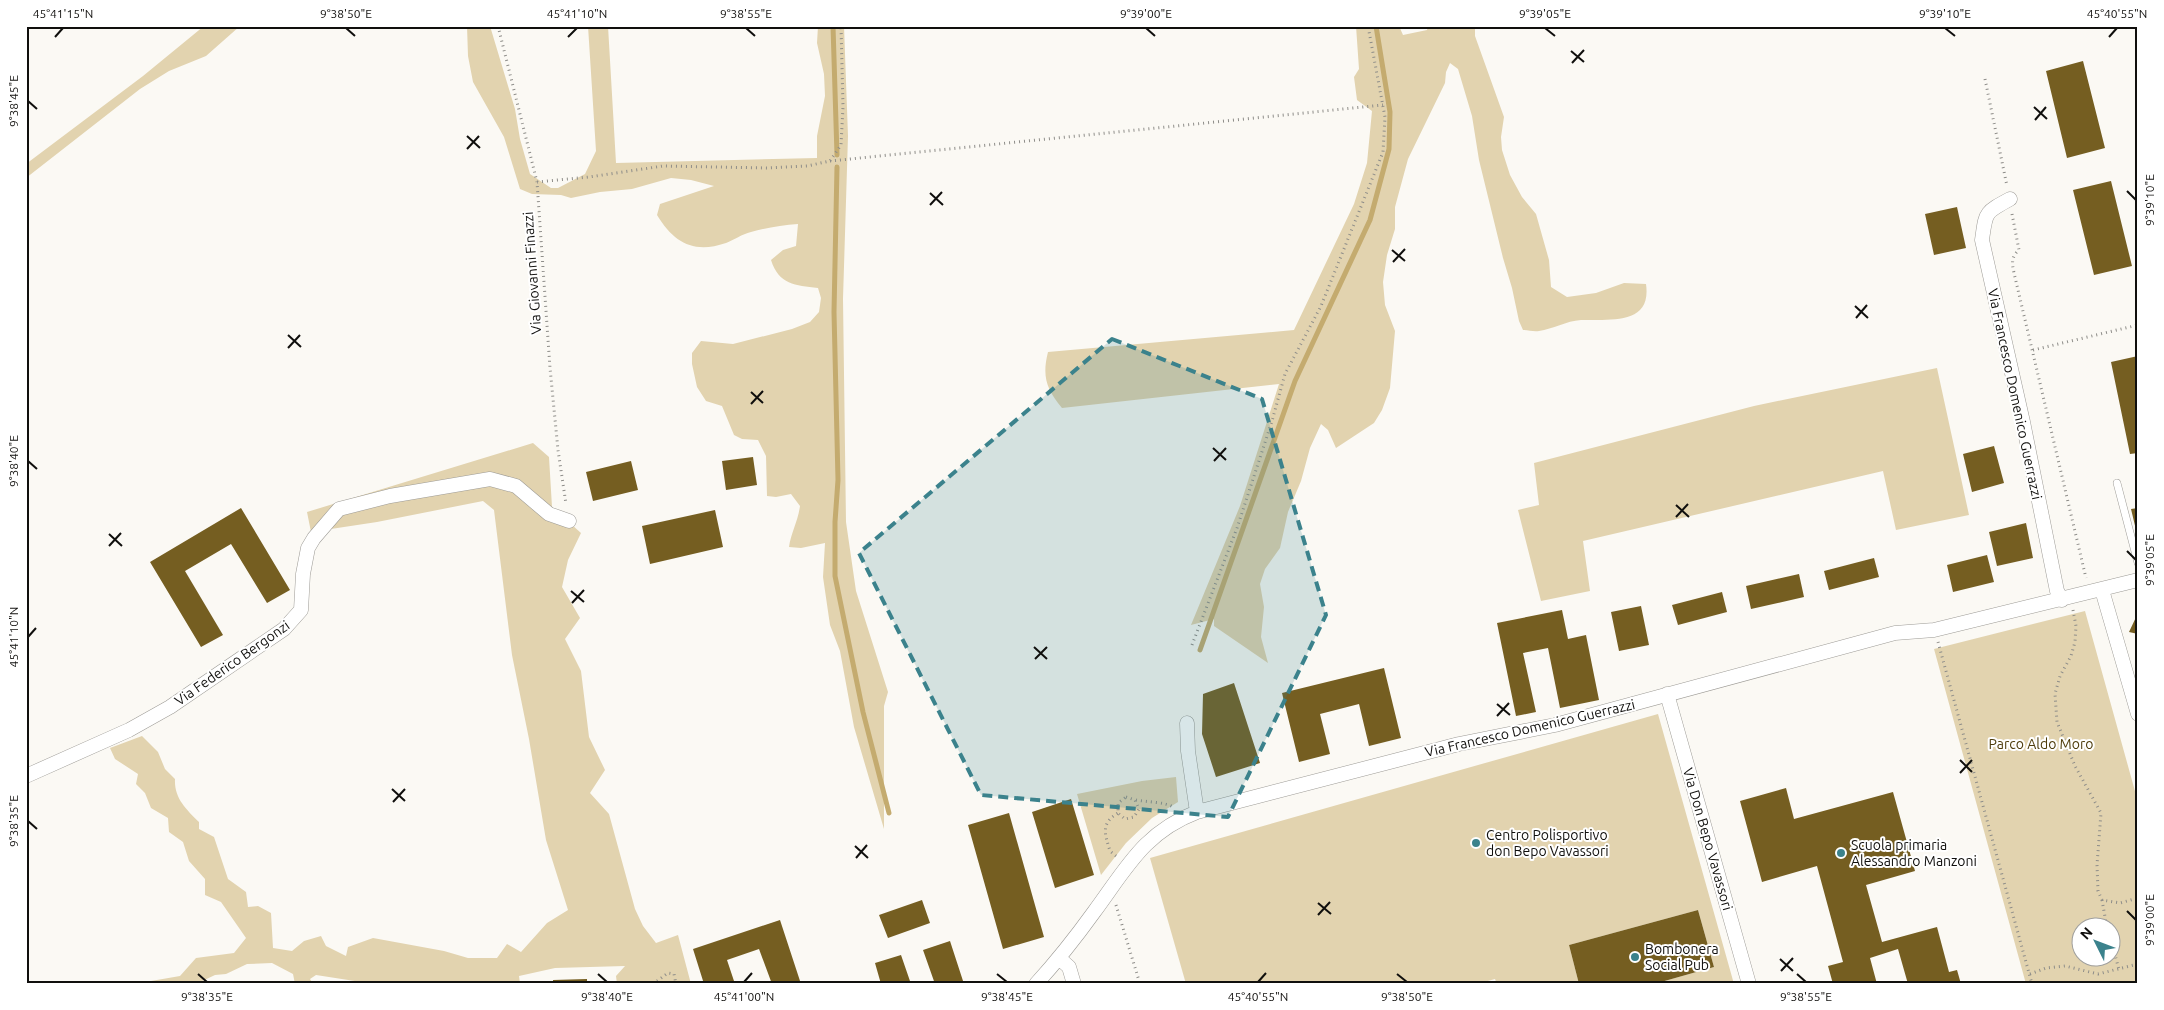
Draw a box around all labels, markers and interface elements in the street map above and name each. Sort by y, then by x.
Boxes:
text: 45°41'15"N [33,7,93,20]
text: 9°38'50"E [320,7,372,20]
text: 45°41'10"N [547,7,607,20]
text: 9°38'55"E [720,7,772,20]
text: 9°39'00"E [1120,7,1172,20]
text: 9°39'05"E [1519,7,1571,20]
text: 9°39'10"E [1919,7,1971,20]
text: 45°40'55"N [2087,7,2147,20]
text: 9°38'45"E [7,75,20,127]
text: 9°39'10"E [2143,174,2156,226]
street label: Via Giovanni Finazzi [520,211,544,335]
street label: Via Francesco Domenico Guerrazzi [1985,287,2045,501]
text: 9°38'40"E [7,435,20,487]
text: 9°39'05"E [2143,534,2156,586]
text: 45°41'10"N [7,607,20,667]
street label: Via Federico Bergonzi [171,617,293,709]
street label: Via Francesco Domenico Guerrazzi [1423,696,1637,760]
park label: Parco Aldo Moro [1989,736,2093,752]
street label: Via Don Bepo Vavassori [1680,766,1736,912]
text: 9°38'35"E [7,795,20,847]
place label: Centro Polisportivo don Bepo Vavassori [1486,827,1609,859]
marker: Centro Polisportivo don Bepo Vavassori [1470,837,1482,849]
place label: Scuola primaria Alessandro Manzoni [1851,837,1977,869]
marker: Scuola primaria Alessandro Manzoni [1835,847,1847,859]
text: 9°39'00"E [2143,894,2156,946]
north arrow [2072,918,2122,968]
text: N [2077,924,2096,943]
place label: Bombonera Social Pub [1645,941,1719,973]
marker: Bombonera Social Pub [1629,951,1641,963]
text: 9°38'35"E [181,990,233,1003]
text: 9°38'40"E [581,990,633,1003]
text: 45°41'00"N [714,990,774,1003]
text: 9°38'45"E [981,990,1033,1003]
text: 45°40'55"N [1228,990,1288,1003]
text: 9°38'50"E [1381,990,1433,1003]
text: 9°38'55"E [1780,990,1832,1003]

